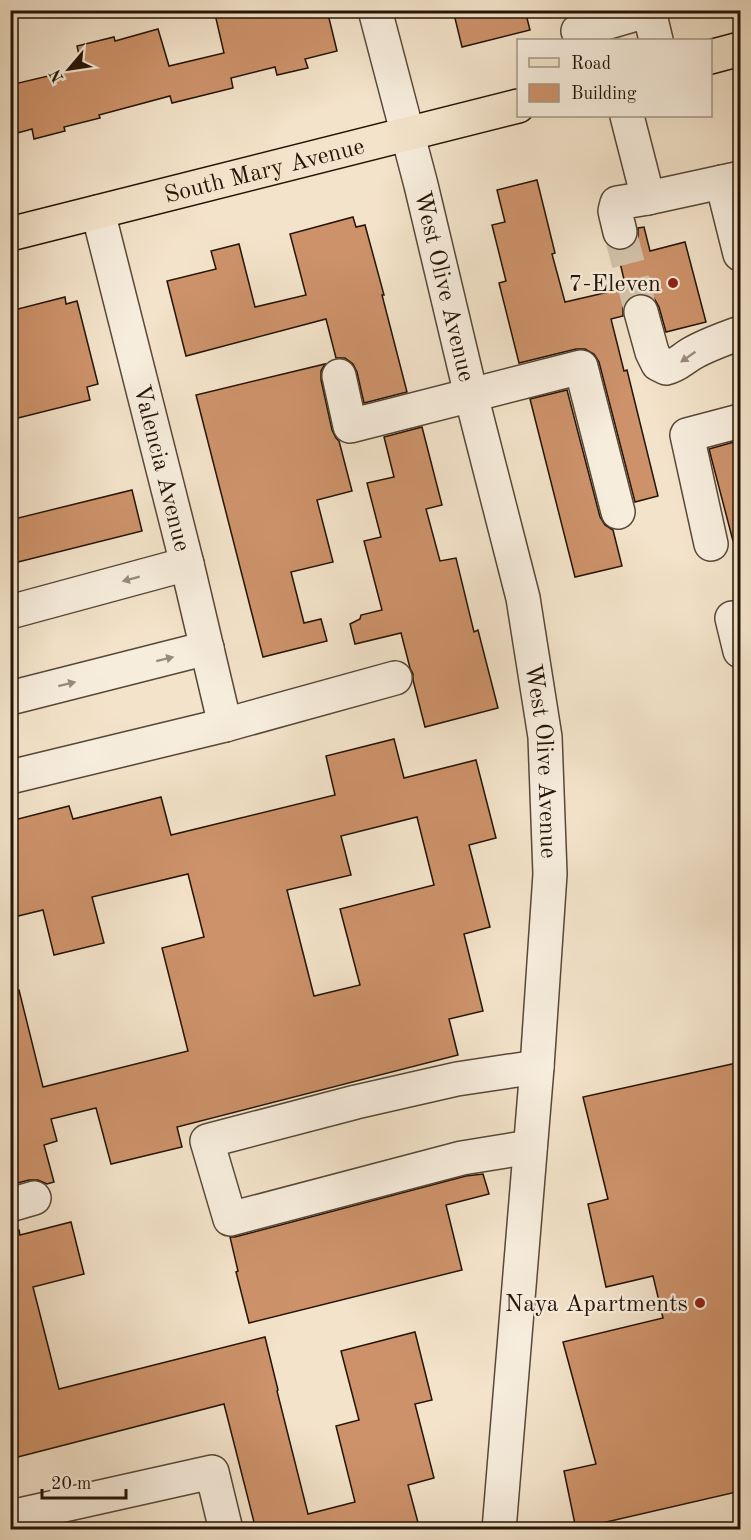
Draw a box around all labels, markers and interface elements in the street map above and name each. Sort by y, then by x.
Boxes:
north arrow [39,39,99,99]
legend [517,39,712,117]
text: Road [571,55,611,73]
text: N [47,65,68,85]
text: Building [571,85,637,103]
street label: South Mary Avenue [162,135,367,209]
street label: West Olive Avenue [409,189,477,384]
place label: 7-Eleven [569,273,661,297]
marker: 7-Eleven [666,276,680,290]
one-way arrow [680,351,696,363]
street label: Valencia Avenue [128,383,193,554]
one-way arrow [121,575,140,585]
one-way arrow [156,653,174,663]
street label: West Olive Avenue [520,663,559,859]
one-way arrow [58,678,76,688]
place label: Naya Apartments [505,1293,688,1317]
marker: Naya Apartments [693,1296,707,1310]
scale bar [42,1462,126,1500]
text: 20 m [51,1475,91,1493]

